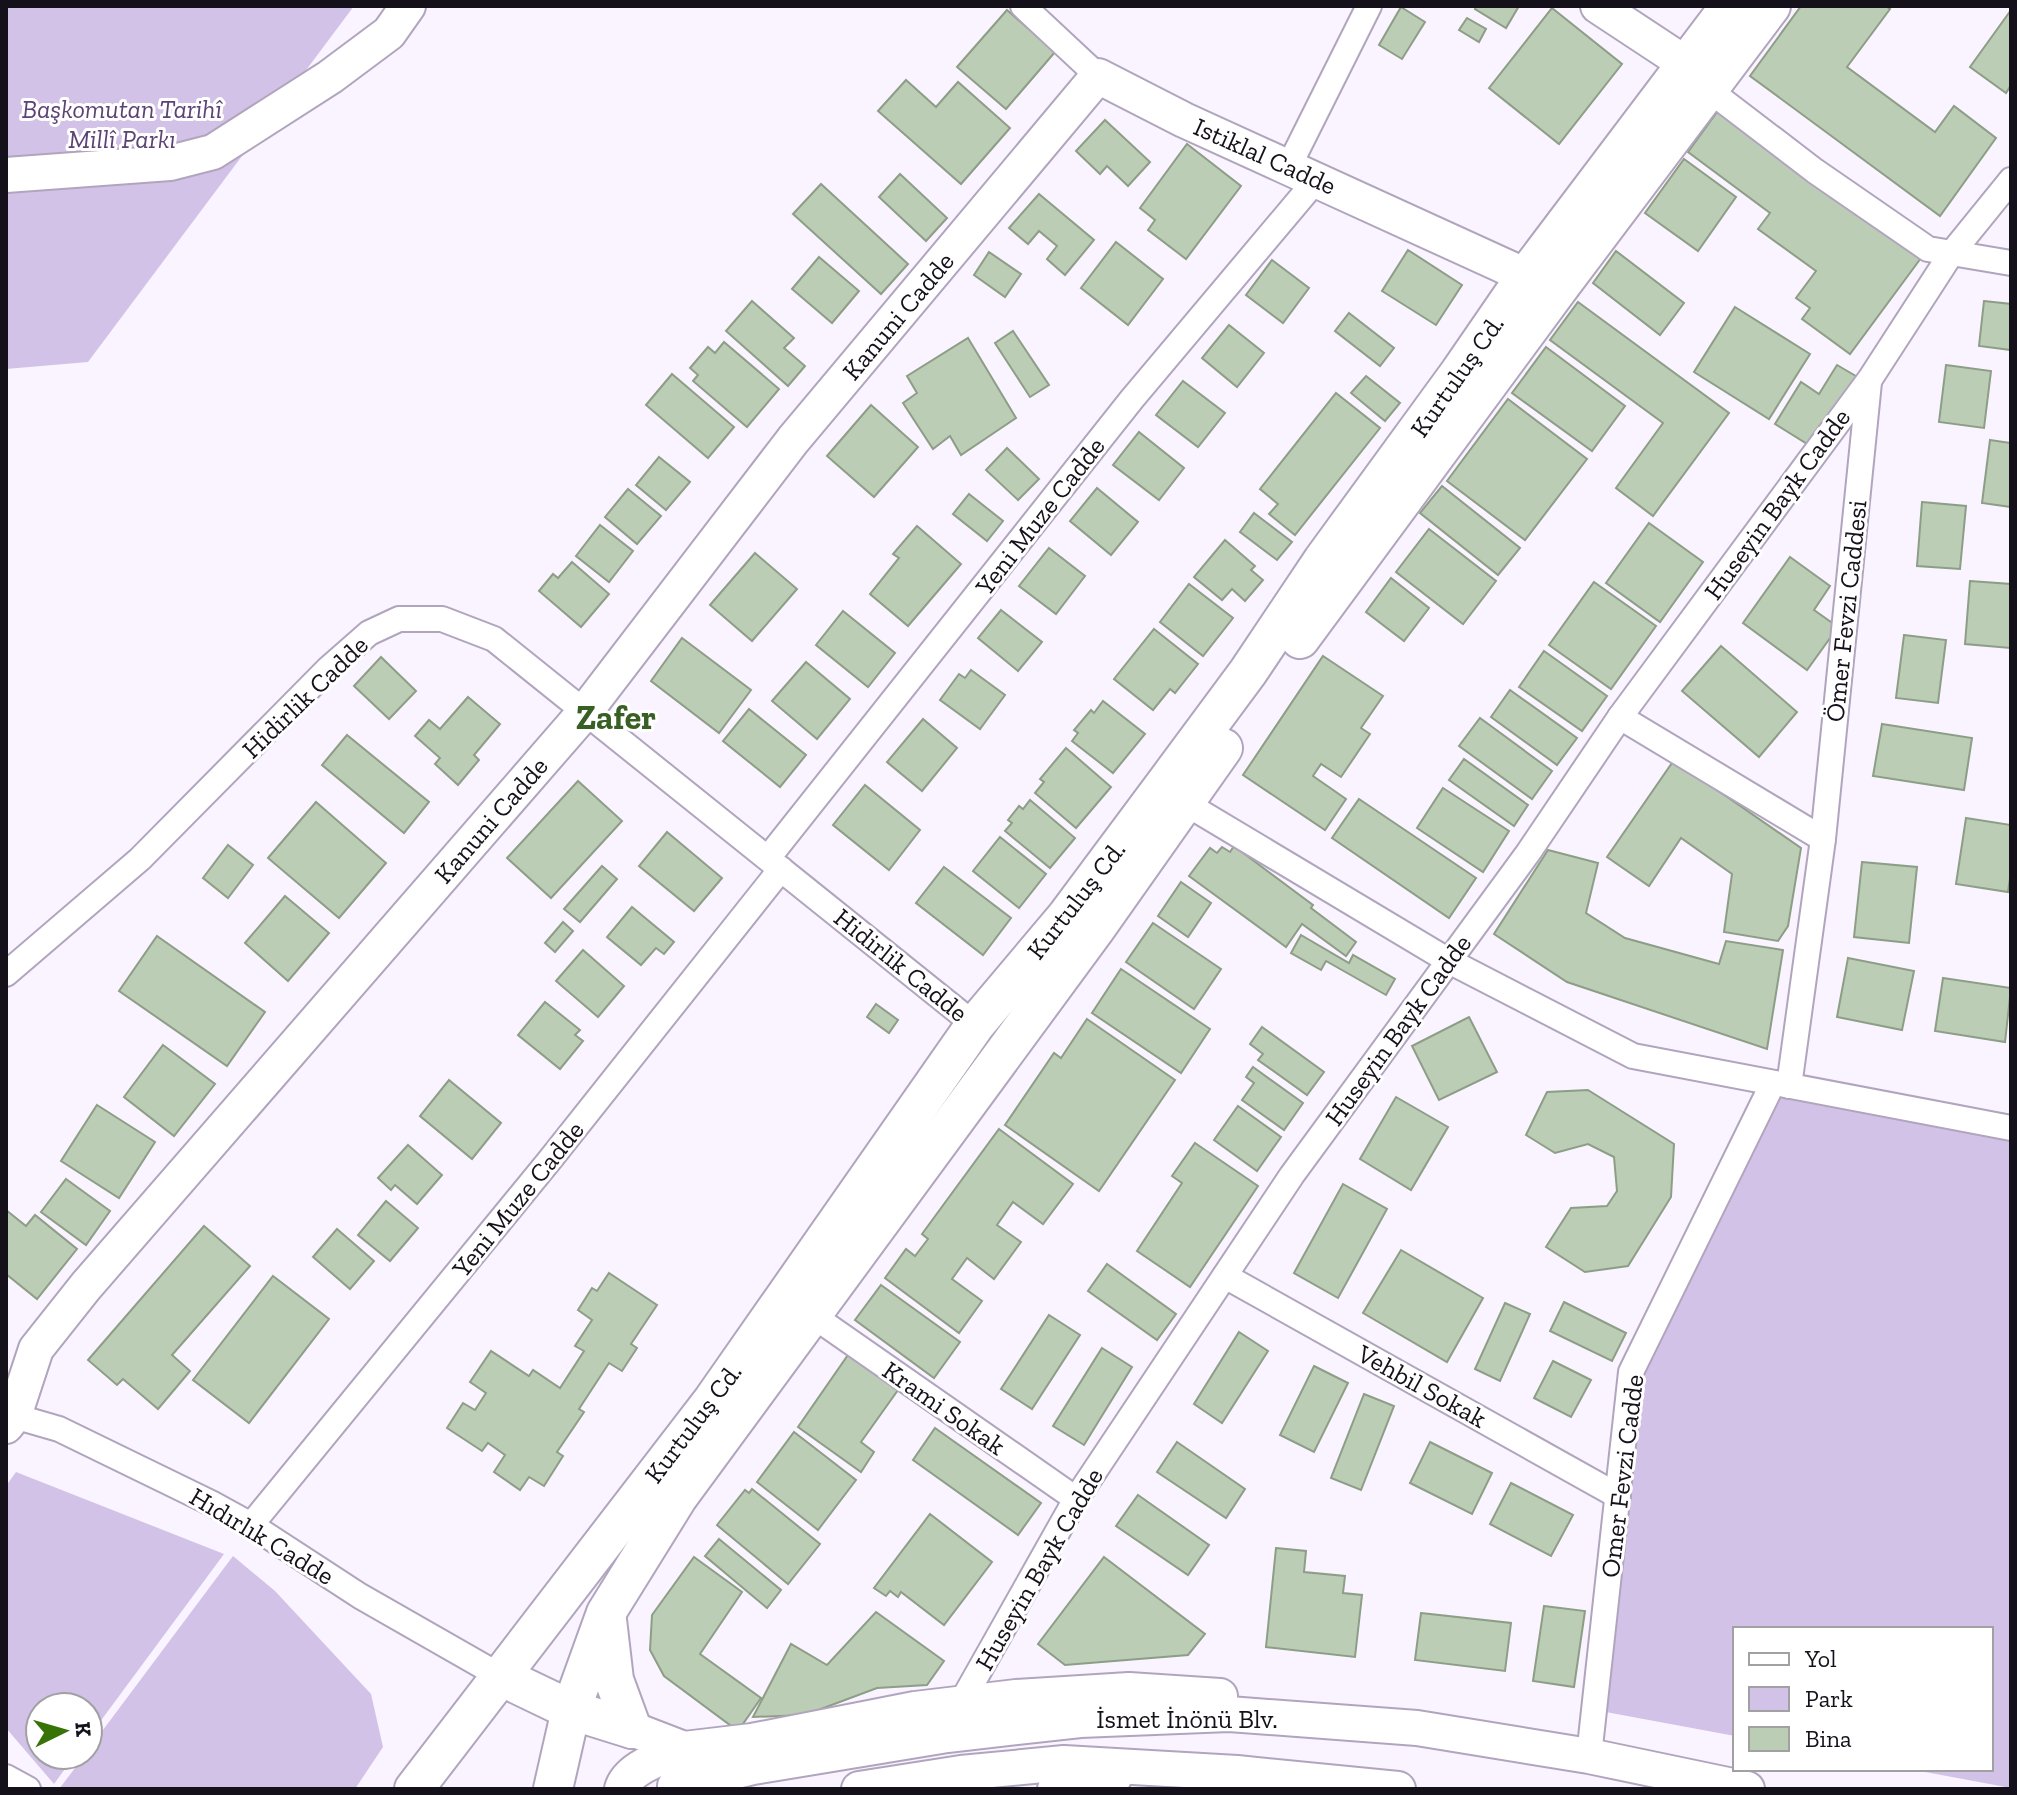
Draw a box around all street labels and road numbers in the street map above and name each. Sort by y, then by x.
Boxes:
street label: Istiklal Cadde [1189,110,1341,202]
street label: Kanuni Cadde [835,246,961,386]
street label: Kurtuluş Cd. [1403,309,1511,443]
street label: Huseyin Bayk Cadde [1697,402,1857,606]
street label: Yeni Muze Cadde [968,431,1112,602]
street label: Ömer Fevzi Caddesi [1818,498,1874,724]
street label: Hidirlik Cadde [235,629,375,765]
street label: Kanuni Cadde [427,750,555,890]
street label: Kurtuluş Cd. [1020,834,1132,966]
street label: Hidirlik Cadde [828,901,974,1029]
street label: Huseyin Bayk Cadde [1318,928,1478,1132]
street label: Yeni Muze Cadde [445,1115,591,1284]
street label: Vehbil Sokak [1351,1337,1493,1435]
street label: Krami Sokak [876,1354,1012,1462]
street label: Kurtuluş Cd. [638,1357,748,1489]
street label: Omer Fevzi Cadde [1594,1373,1650,1579]
street label: Huseyin Bayk Cadde [968,1462,1110,1676]
street label: Hıdırlık Cadde [184,1480,340,1592]
street label: İsmet İnönü Blv. [1096,1703,1278,1735]

